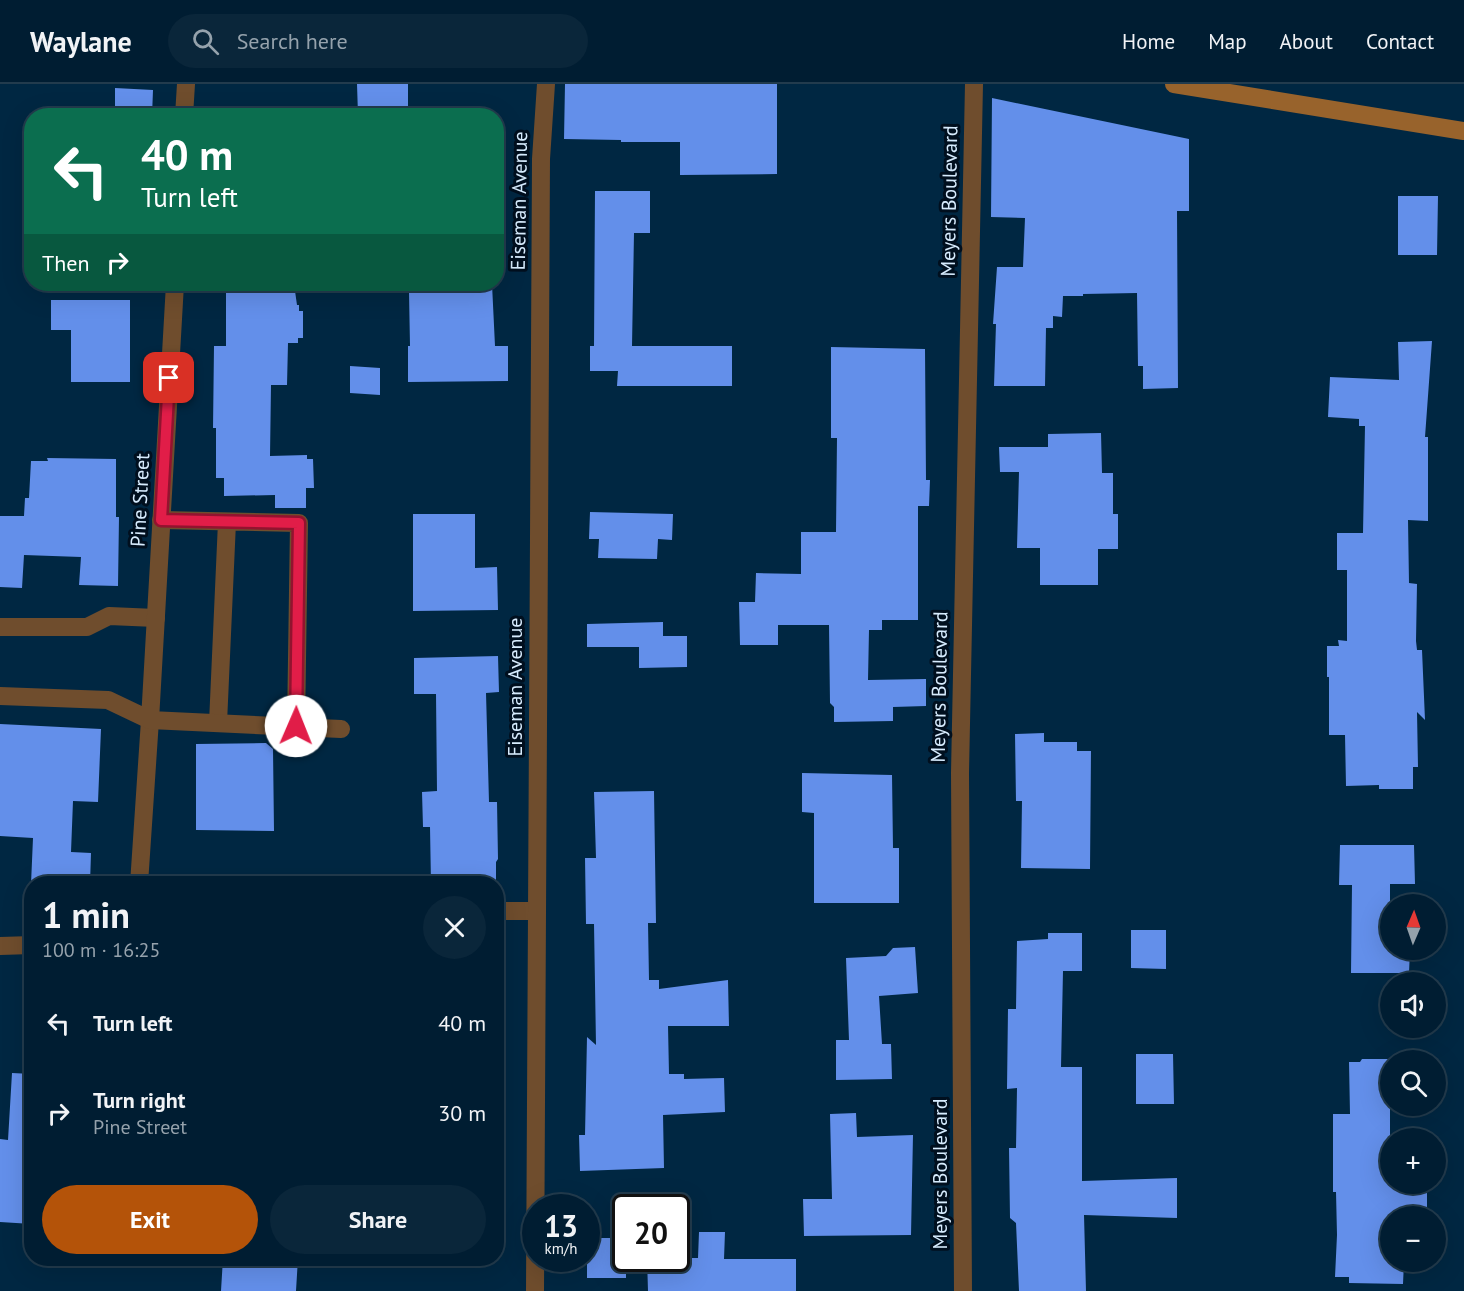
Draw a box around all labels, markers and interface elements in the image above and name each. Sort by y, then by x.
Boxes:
search box [168,14,588,68]
text: Waylane [30,23,132,60]
icon: search [189,25,222,58]
text: Search here [237,27,348,55]
text: Home [1122,28,1175,55]
text: Map [1208,28,1247,55]
text: About [1280,28,1333,55]
text: Contact [1366,28,1434,55]
street label: Meyers Boulevard [935,125,963,277]
text: 40 m [141,127,233,182]
street label: Eiseman Avenue [505,131,533,271]
icon: left [42,132,120,210]
text: Turn left [141,180,238,214]
icon: right [101,246,134,279]
text: Then [42,249,89,277]
pin [143,352,194,403]
icon: arrive [152,361,185,394]
street label: Pine Street [125,452,155,548]
street label: Meyers Boulevard [925,611,953,763]
street label: Eiseman Avenue [502,618,528,756]
position arrow [264,694,328,758]
text: 1 min [42,891,130,938]
north arrow [1380,894,1446,960]
map controls [1380,894,1446,1272]
button: close [423,896,486,959]
text: 100 m · 16:25 [42,937,160,963]
button: sound [1380,972,1446,1038]
icon: left [42,1007,75,1040]
text: Turn left [93,1009,173,1037]
text: 40 m [438,1009,486,1037]
button: search [1380,1050,1446,1116]
text: Turn right [93,1086,185,1114]
icon: right [42,1097,75,1130]
street label: Meyers Boulevard [927,1098,953,1250]
text: 30 m [438,1099,486,1127]
text: Pine Street [93,1114,187,1140]
button: + [1380,1128,1446,1194]
button: Exit [42,1185,258,1254]
button: Share [270,1185,486,1254]
speed limit sign: 20 [612,1194,690,1272]
text: 13 [544,1206,578,1245]
button: − [1380,1206,1446,1272]
text: km/h [545,1239,577,1258]

